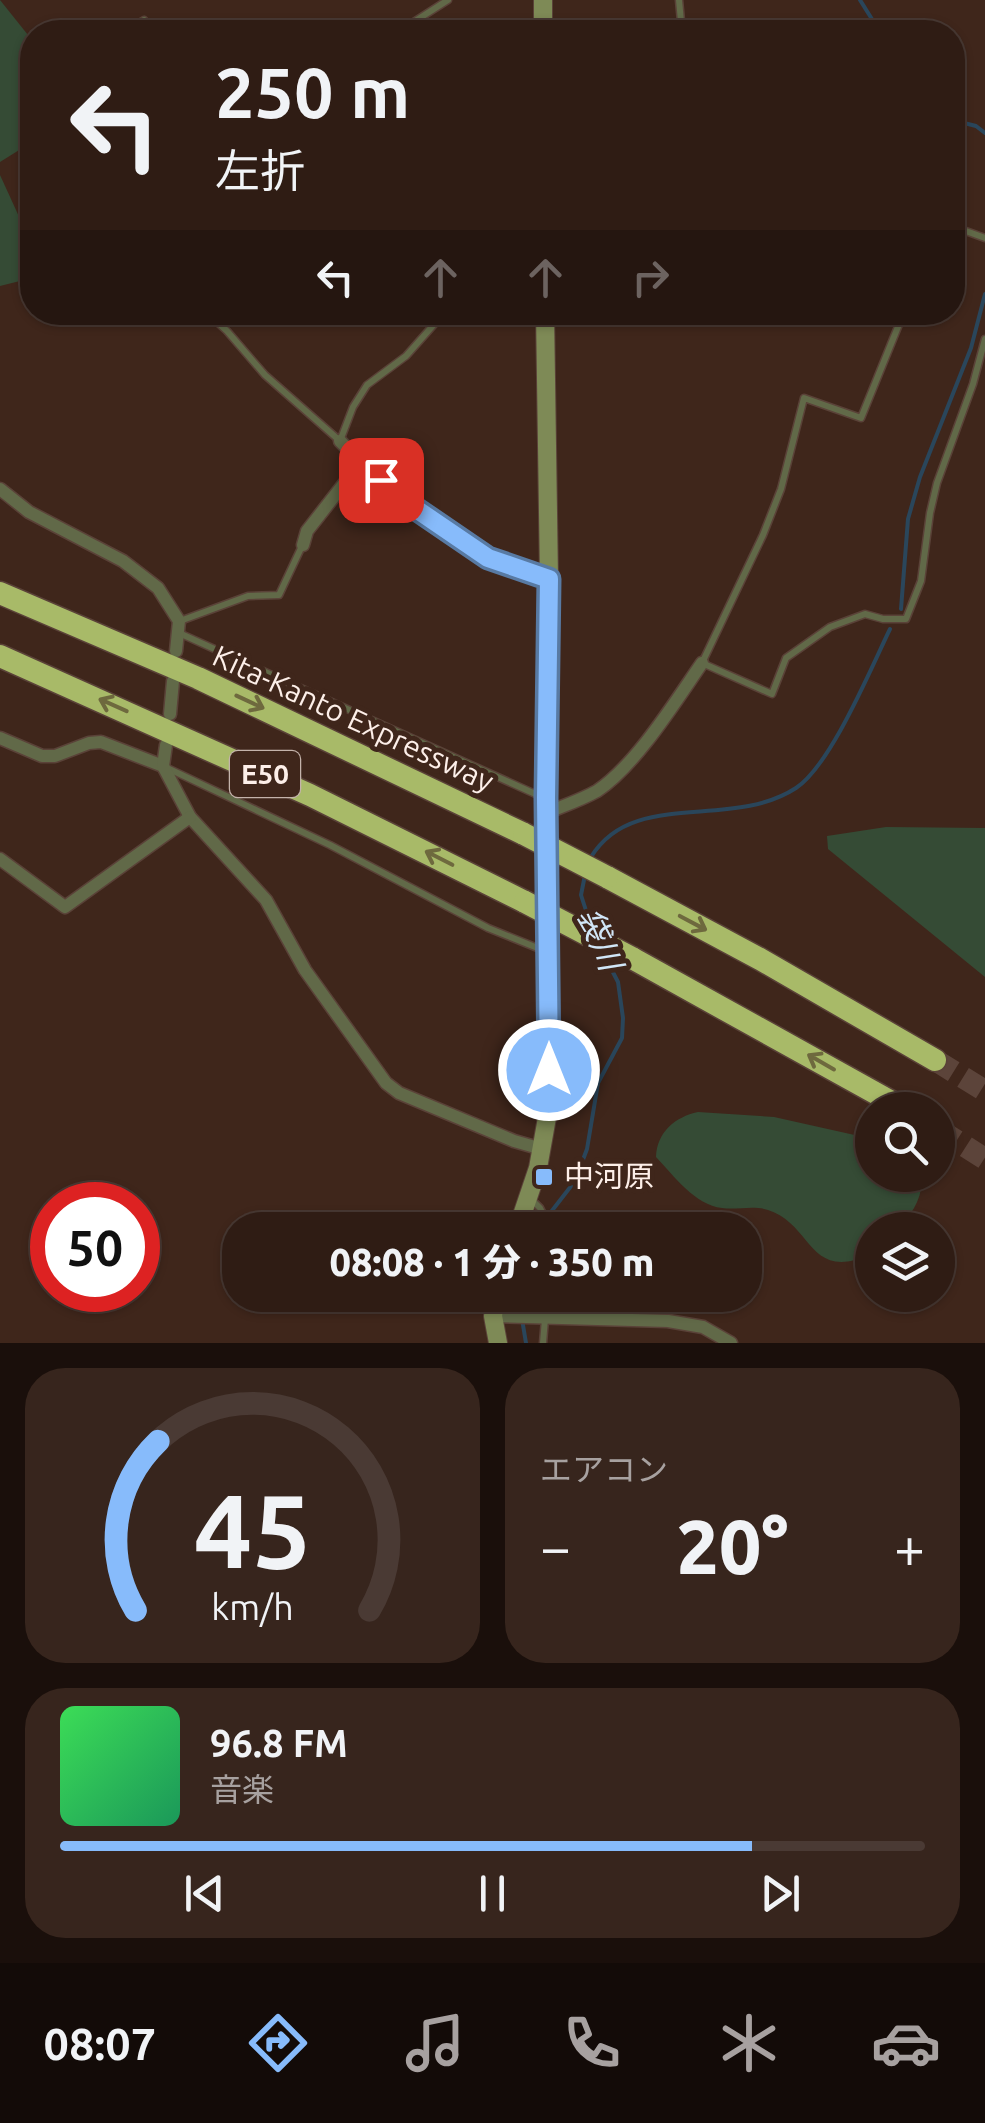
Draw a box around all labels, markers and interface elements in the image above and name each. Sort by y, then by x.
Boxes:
text: 250 m [215,53,410,131]
icon: left [50,60,180,190]
text: 左折 [215,145,305,196]
icon: left [308,250,363,305]
icon: ahead [413,250,468,305]
icon: ahead [518,250,573,305]
icon: right [623,250,678,305]
pin [339,438,424,523]
icon: arrive [354,453,409,508]
street label: Kita-Kanto Expressway [208,638,499,798]
one-way arrow [234,694,265,712]
one-way arrow [98,695,129,713]
road number: E50 [230,751,300,797]
one-way arrow [424,848,454,867]
water label: 袋川 [572,902,631,978]
one-way arrow [678,914,707,933]
position arrow [497,1018,601,1122]
one-way arrow [807,1051,836,1071]
map controls [855,1092,955,1312]
button: search [855,1092,955,1192]
place label: 中河原 [564,1159,654,1193]
marker: 中河原 [533,1166,555,1188]
speed limit sign: 50 [30,1182,160,1312]
button: layers [855,1212,955,1312]
text: 08:08 · 1 分 · 350 m [330,1241,654,1283]
text: エアコン [540,1451,668,1487]
text: 45 [194,1471,311,1588]
text: 20° [677,1504,788,1588]
text: − [540,1516,571,1577]
text: + [894,1516,925,1577]
text: km/h [211,1587,294,1627]
text: 96.8 FM [210,1722,348,1764]
text: 音楽 [210,1771,274,1807]
icon: previous [177,1866,232,1921]
icon: pause [465,1866,520,1921]
icon: next [753,1866,808,1921]
icon: directions [243,2008,313,2078]
icon: music [400,2008,470,2078]
icon: phone [557,2008,627,2078]
icon: climate [714,2008,784,2078]
icon: car [871,2008,941,2078]
text: 08:07 [44,2018,156,2069]

